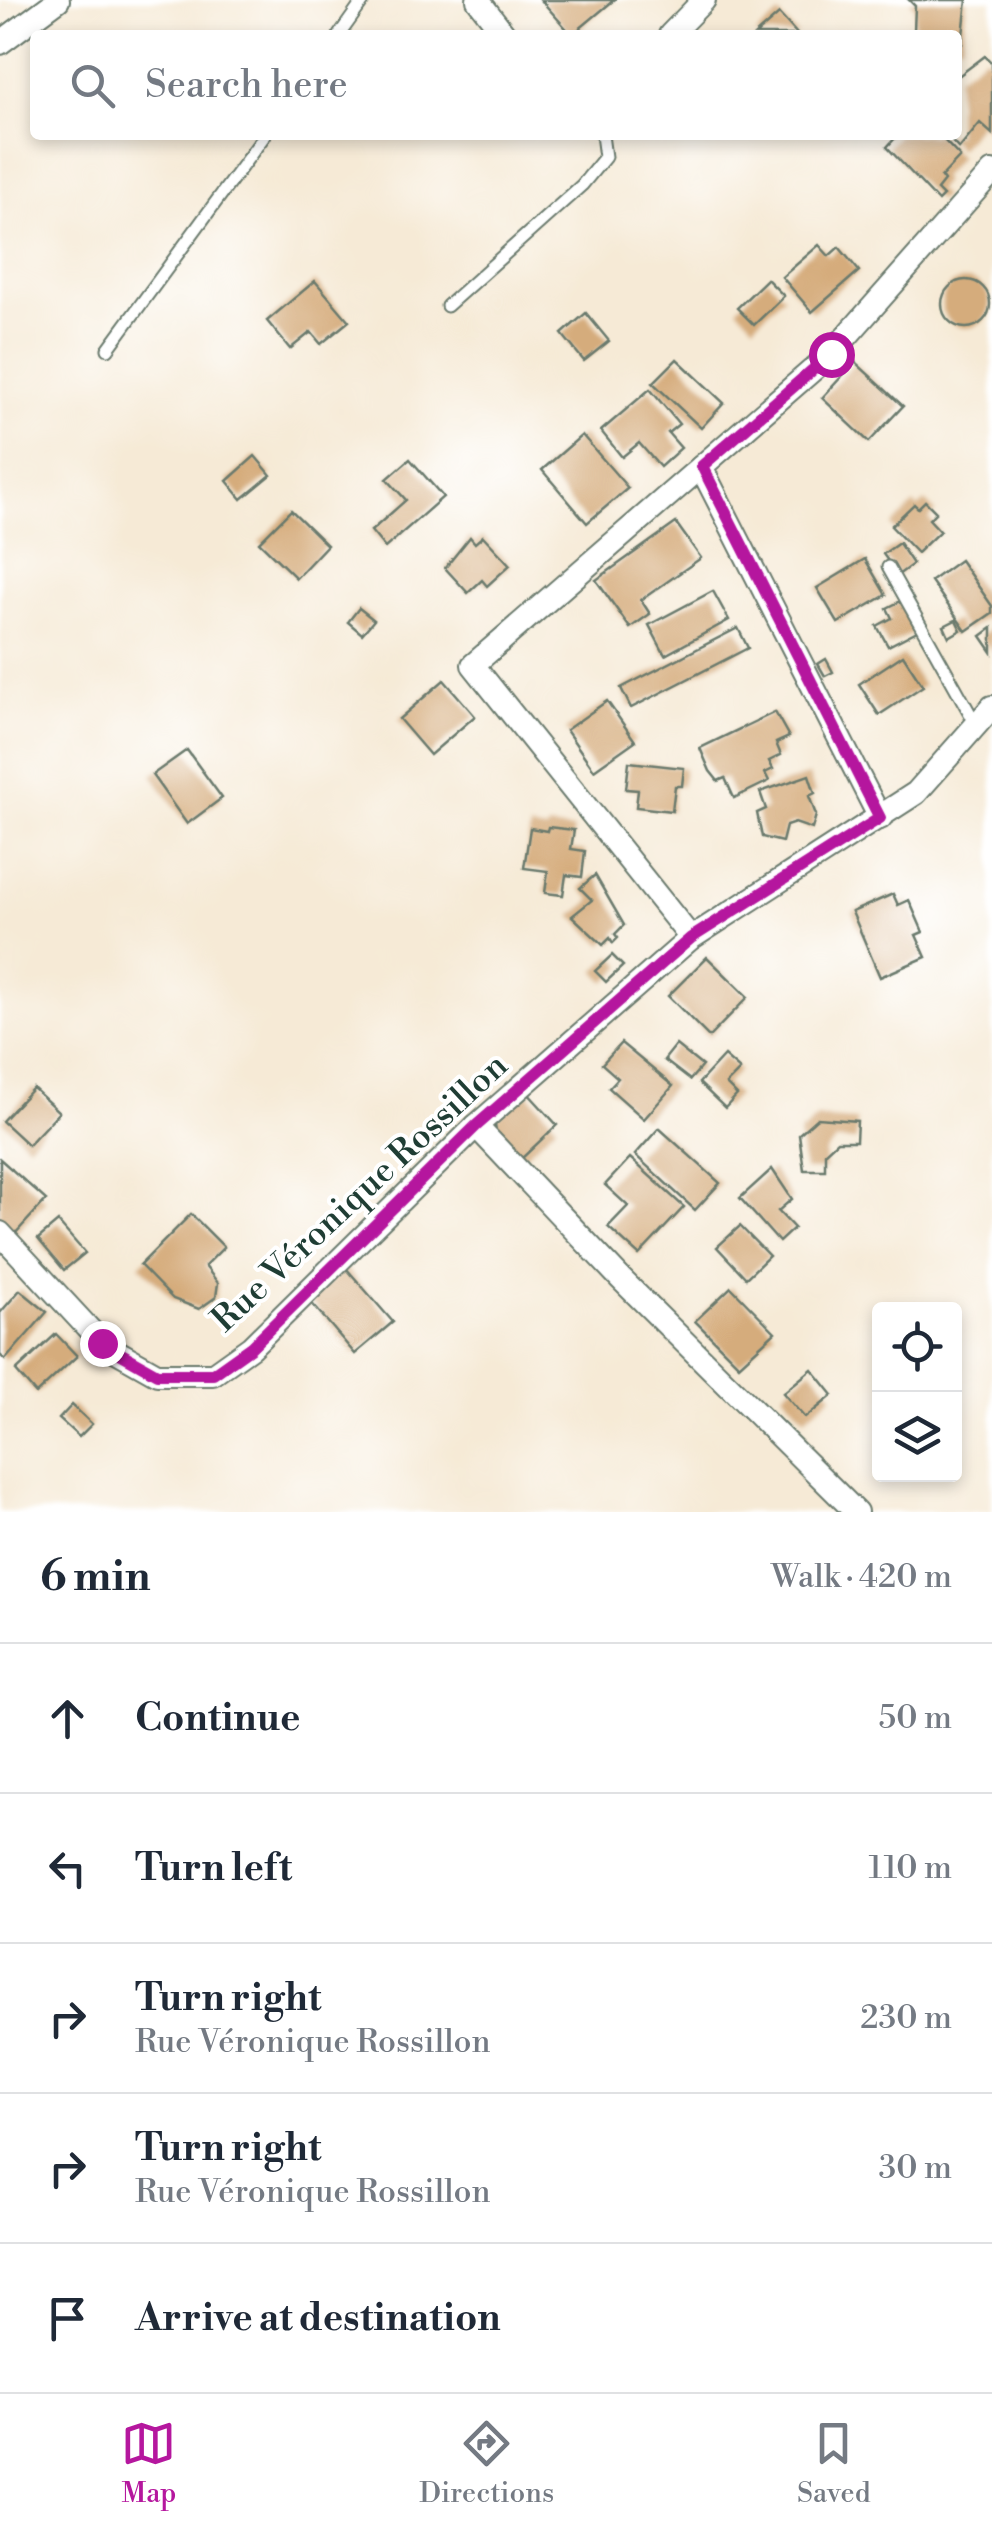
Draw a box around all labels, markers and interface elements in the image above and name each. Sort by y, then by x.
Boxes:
search box [30,30,962,140]
icon: search [65,58,120,113]
text: Search here [145,62,348,109]
route start [809,332,855,378]
street label: Rue Véronique Rossillon [203,1045,517,1341]
map controls [872,1302,962,1482]
button: locate [872,1302,962,1392]
route end [80,1321,126,1367]
button: layers [872,1392,962,1482]
text: 6 min [40,1551,151,1604]
text: Walk · 420 m [771,1557,952,1597]
icon: ahead [40,1691,95,1746]
text: Continue [135,1695,300,1742]
text: 50 m [879,1698,952,1738]
icon: left [40,1841,95,1896]
text: Turn left [135,1845,292,1892]
text: 110 m [869,1848,952,1888]
text: Turn right [135,1975,321,2022]
icon: right [40,1991,95,2046]
text: 230 m [860,1998,952,2038]
text: Rue Véronique Rossillon [135,2022,491,2062]
text: Turn right [135,2125,321,2172]
icon: right [40,2141,95,2196]
text: 30 m [878,2148,952,2188]
text: Rue Véronique Rossillon [135,2172,491,2212]
icon: arrive [40,2291,95,2346]
text: Arrive at destination [135,2295,501,2342]
tab: Map [121,2416,176,2511]
tab: Directions [419,2416,554,2511]
tab: Saved [797,2416,871,2511]

